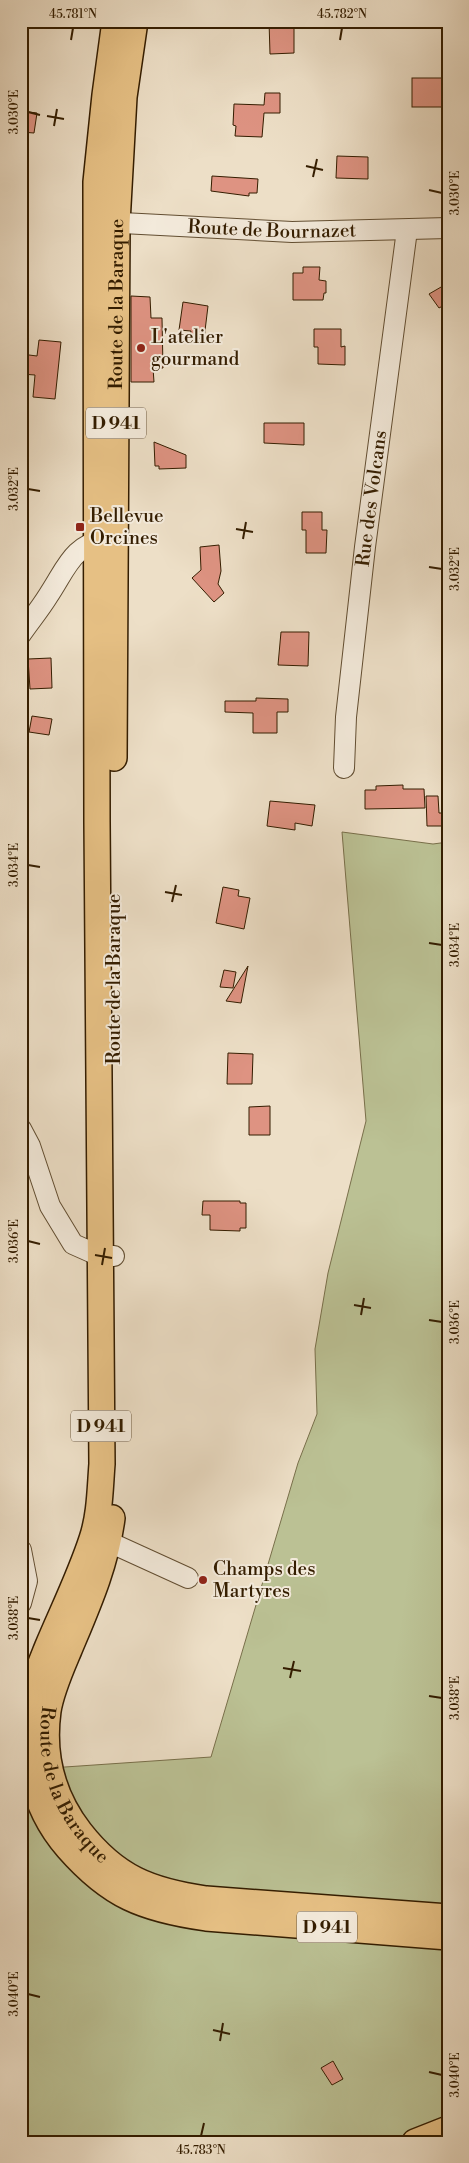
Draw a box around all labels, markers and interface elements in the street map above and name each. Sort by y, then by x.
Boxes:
text: 45.781°N [49,7,97,22]
text: 45.782°N [317,7,367,22]
text: 3.030°E [7,90,22,134]
text: 3.030°E [448,171,463,215]
street label: Route de Bournazet [187,214,357,244]
street label: Route de la Baraque [104,218,129,390]
place label: L'atelier gourmand [151,325,240,371]
marker: L'atelier gourmand [135,342,147,354]
road number: D 941 [86,408,146,438]
street label: Rue des Volcans [351,429,392,568]
text: 3.032°E [7,467,22,511]
place label: Bellevue Orcines [89,504,164,550]
marker: Bellevue Orcines [74,521,86,533]
text: 3.032°E [448,547,463,591]
text: 3.034°E [7,843,22,887]
street label: Route de la Baraque [102,894,126,1064]
text: 3.034°E [448,923,463,967]
text: 3.036°E [7,1219,22,1263]
text: 3.036°E [448,1300,463,1344]
road number: D 941 [71,1410,131,1442]
place label: Champs des Martyres [213,1557,316,1603]
marker: Champs des Martyres [197,1574,209,1586]
text: 3.038°E [7,1596,22,1640]
text: 3.038°E [448,1676,463,1720]
street label: Route de la Baraque [34,1705,114,1869]
road number: D 941 [297,1911,357,1942]
text: 3.040°E [7,1971,22,2017]
text: 3.040°E [448,2052,463,2098]
text: 45.783°N [176,2143,226,2158]

